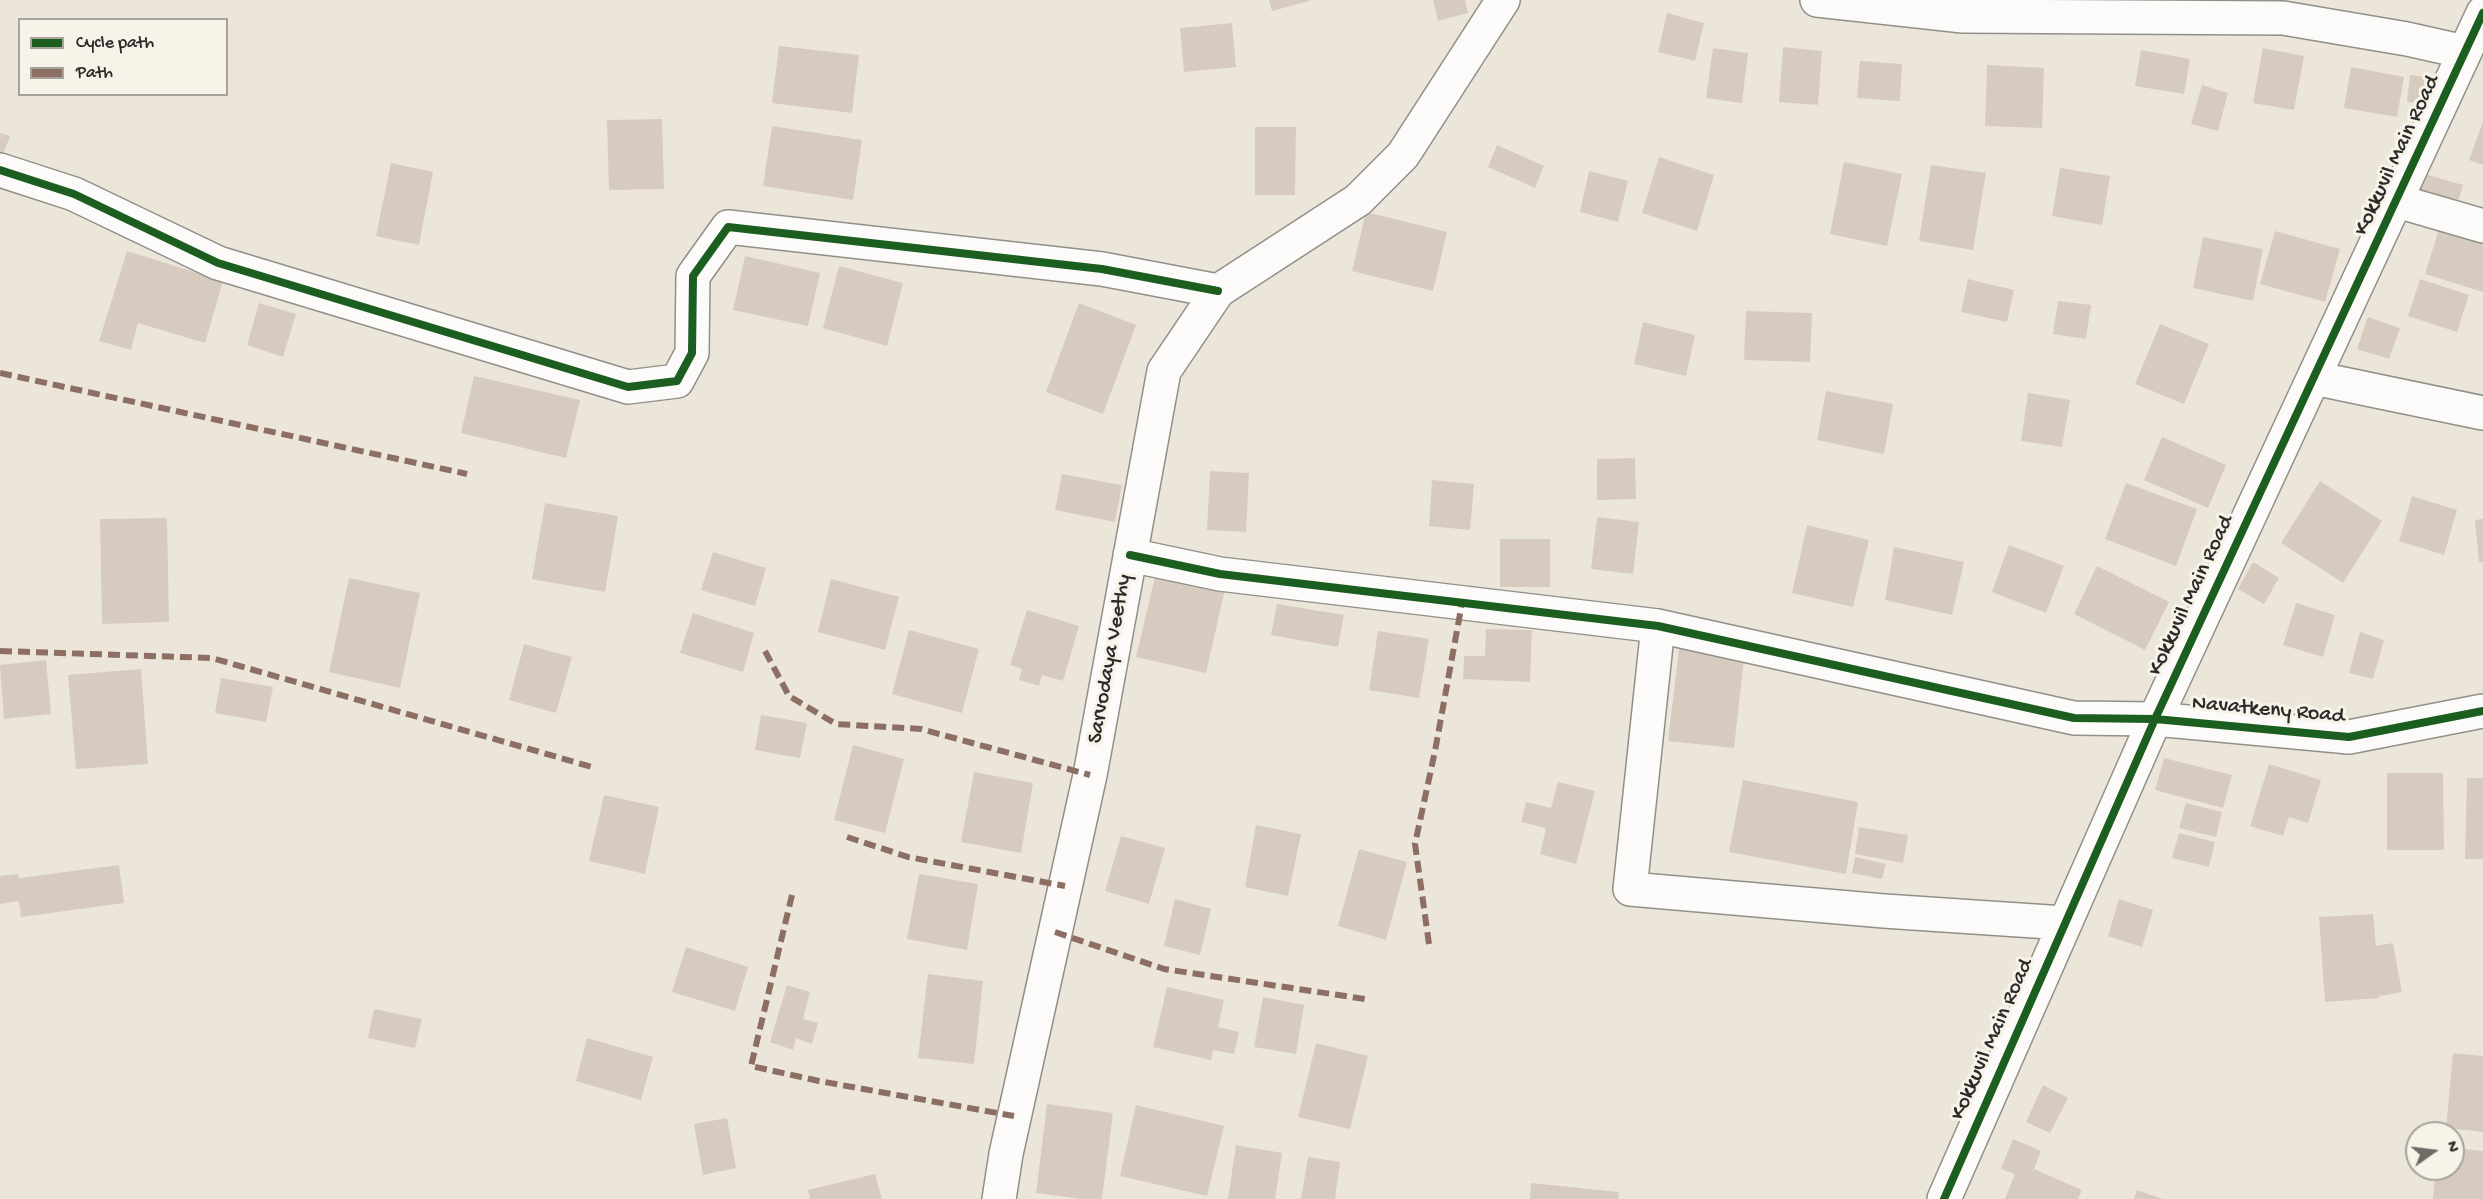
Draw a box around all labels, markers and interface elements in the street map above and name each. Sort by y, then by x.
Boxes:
legend [18,18,228,96]
text: Cycle path [76,33,154,54]
text: Path [76,63,113,84]
street label: Kokkuvil Main Road [2349,72,2447,240]
street label: Kokkuvil Main Road [2143,512,2241,680]
street label: Sarvodaya Veethy [1083,572,1139,746]
street label: Navatkeny Road [2191,691,2345,731]
street label: Kokkuvil Main Road [1946,955,2040,1125]
north arrow [2405,1121,2465,1181]
text: N [2441,1140,2461,1154]

